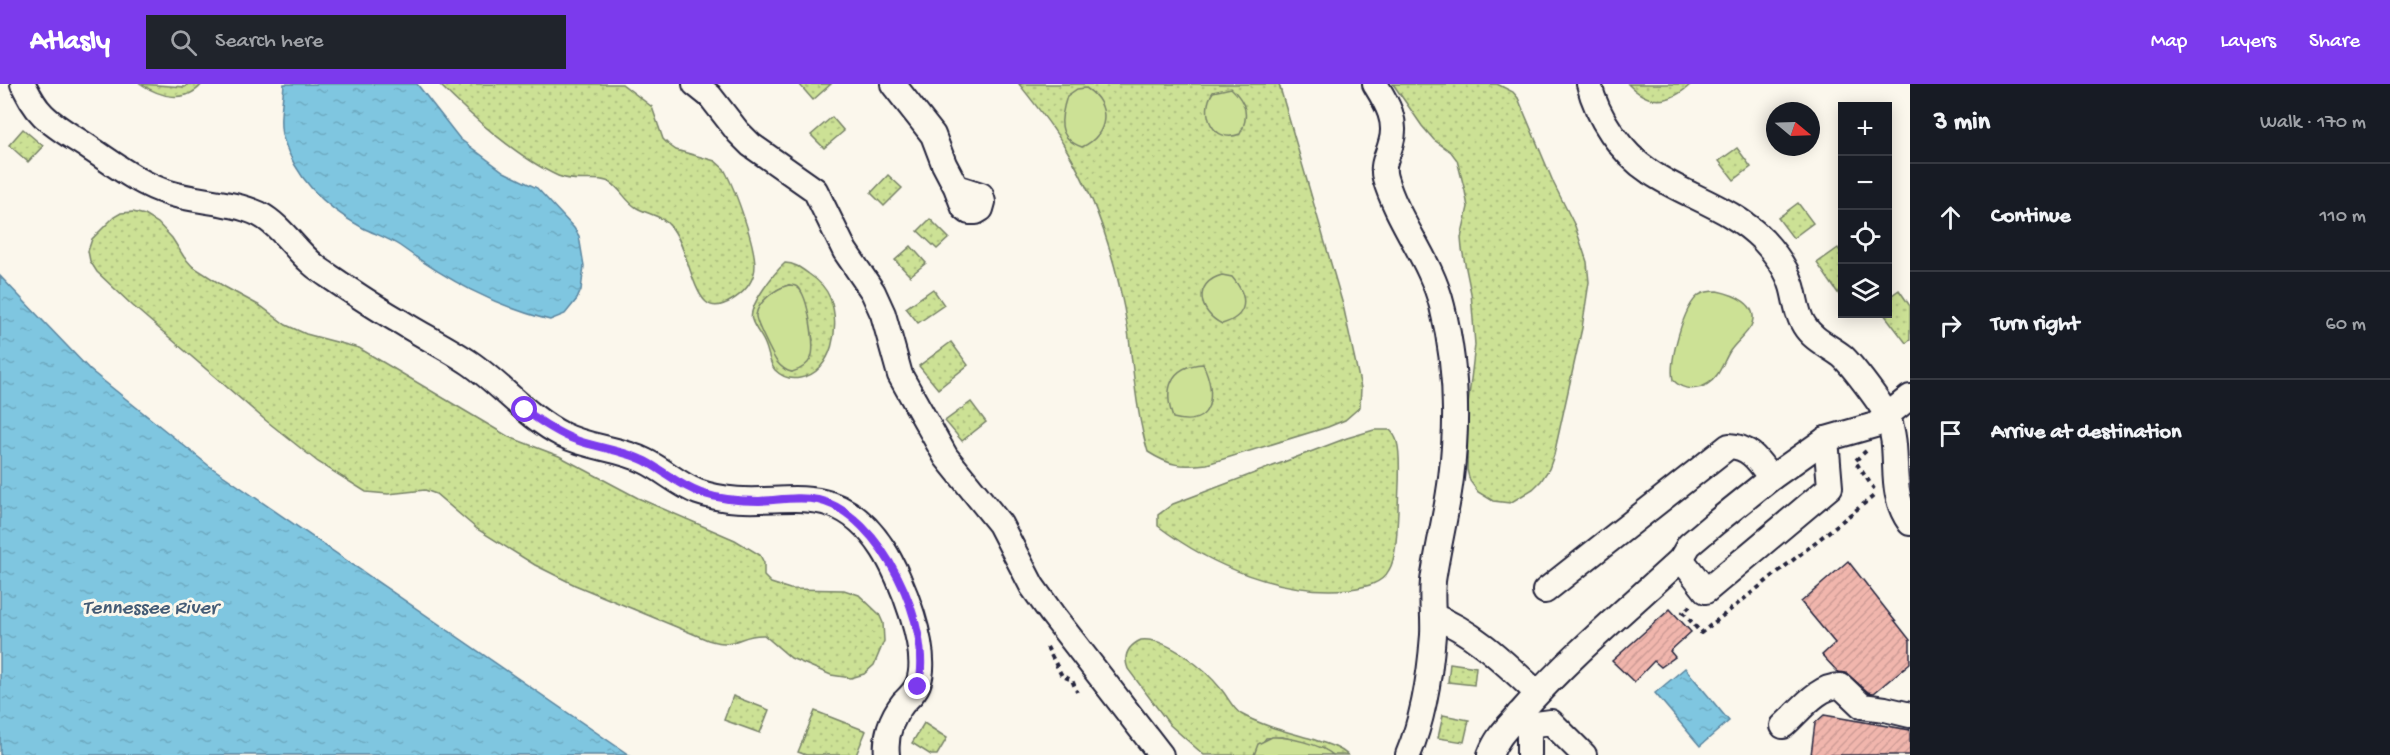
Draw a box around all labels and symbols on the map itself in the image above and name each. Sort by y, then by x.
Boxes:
north arrow [1766,102,1820,156]
route start [511,396,537,422]
water label: Tennessee River [83,597,222,622]
route end [904,673,930,699]

